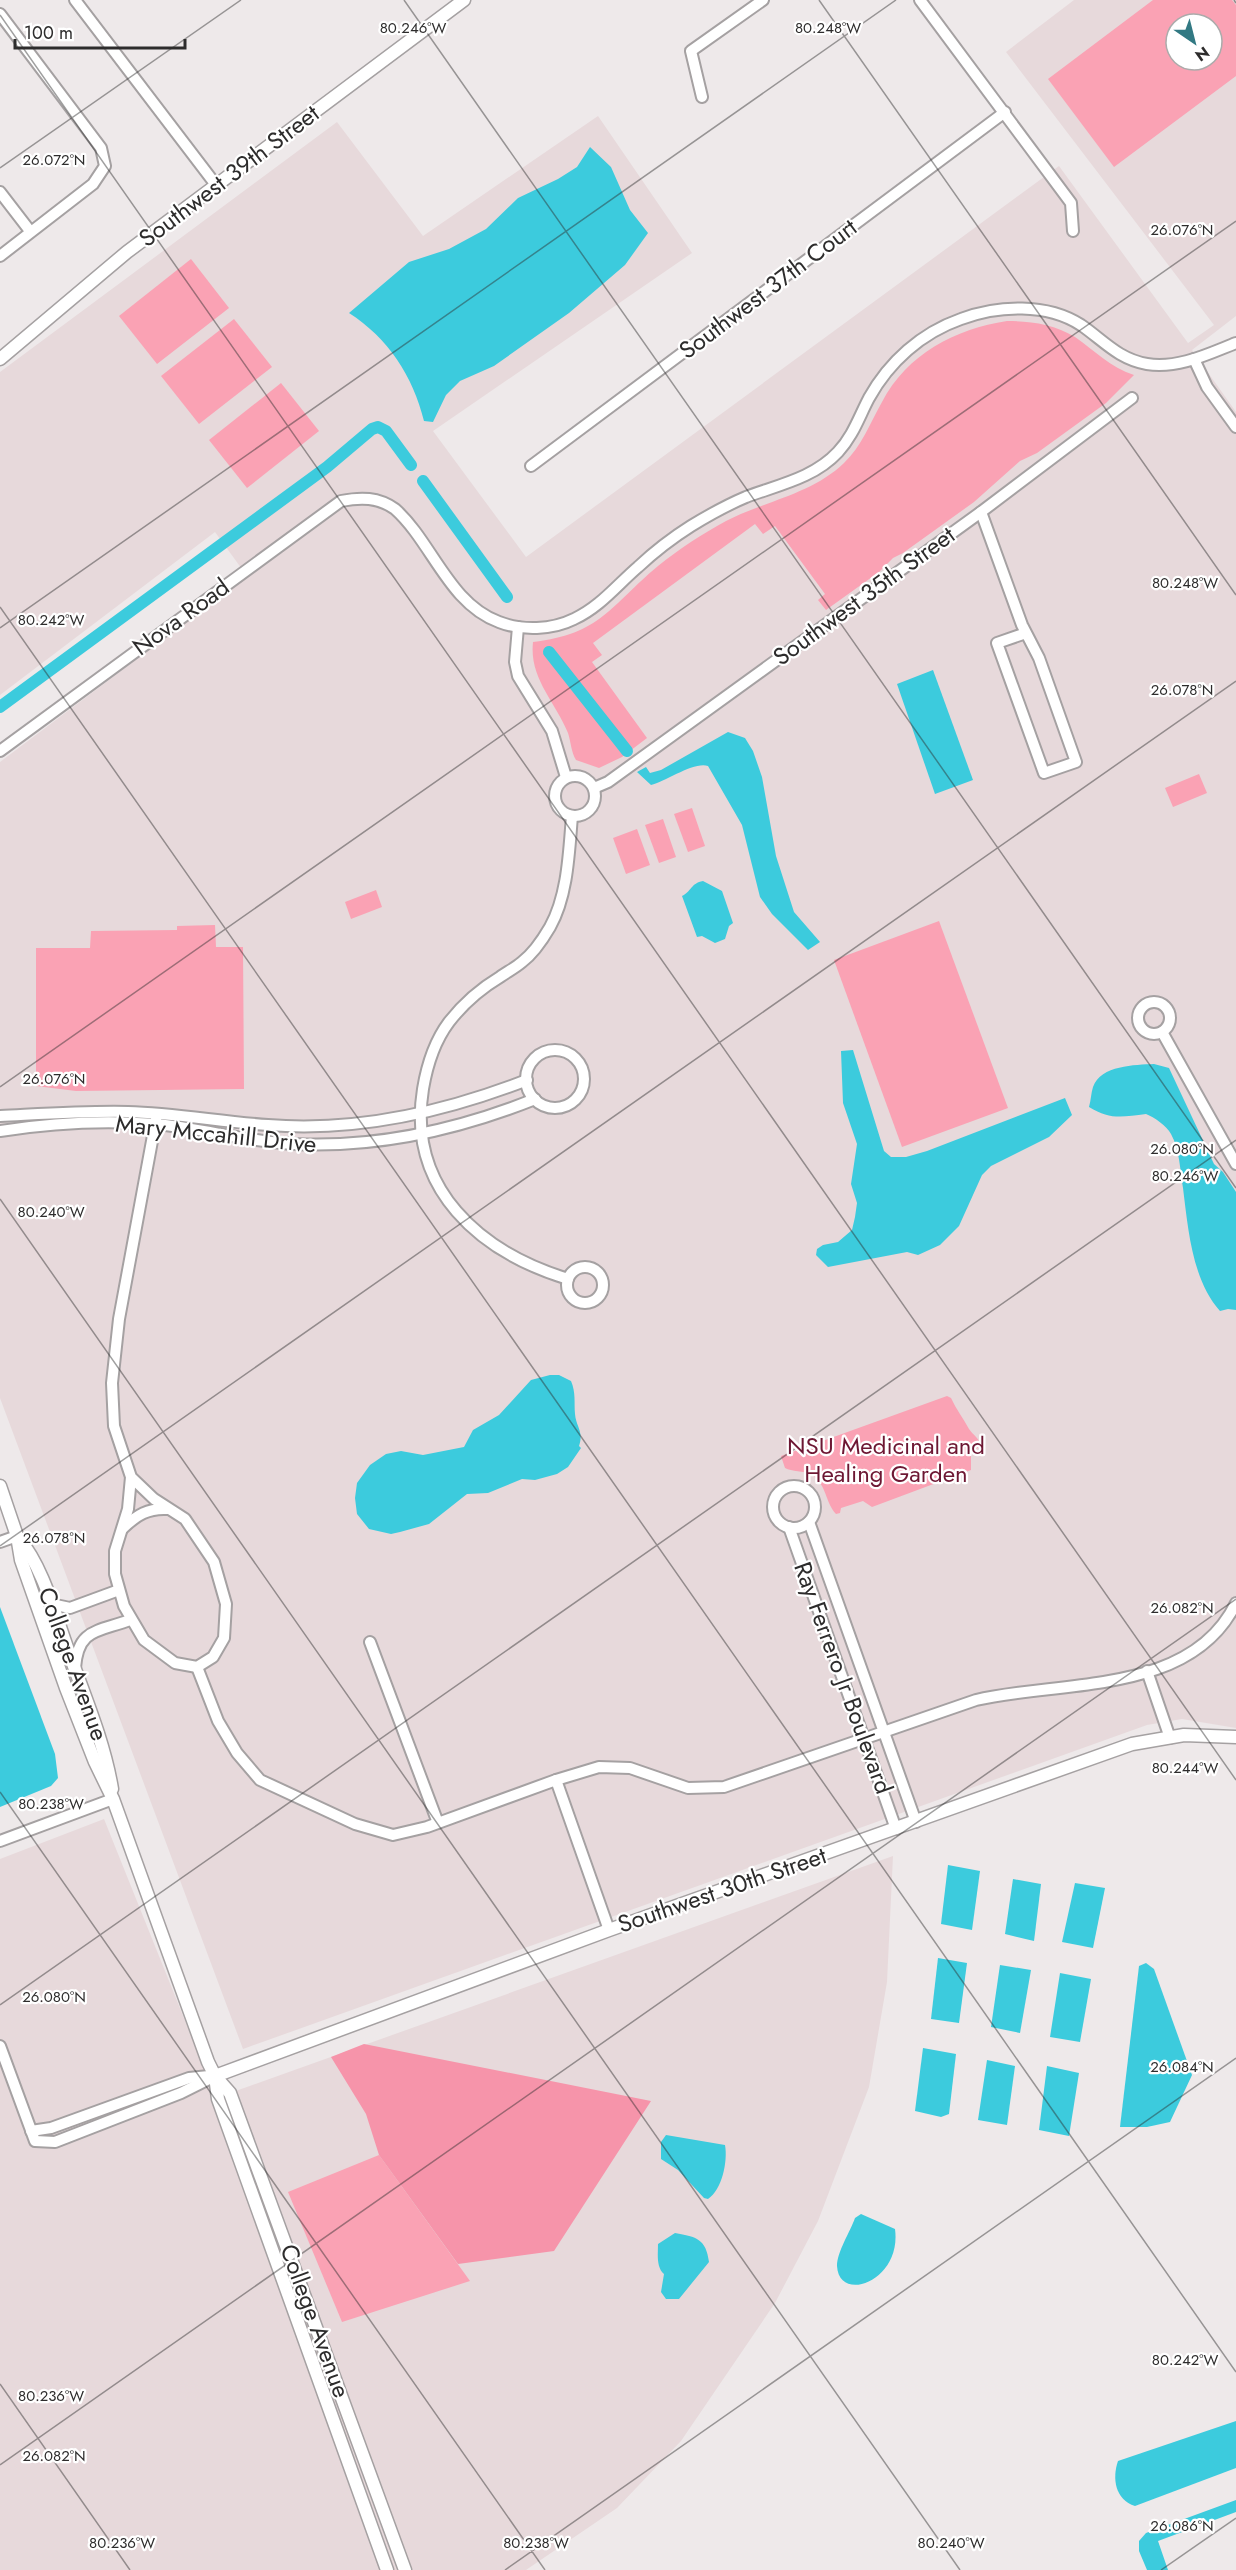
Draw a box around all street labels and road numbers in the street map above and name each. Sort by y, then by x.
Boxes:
street label: Southwest 39th Street [131,96,326,255]
street label: Southwest 37th Court [671,210,864,367]
street label: Southwest 35th Street [765,517,962,674]
street label: Nova Road [125,569,236,664]
street label: Mary Mccahill Drive [114,1106,318,1161]
street label: Ray Ferrero Jr Boulevard [785,1557,902,1799]
street label: College Avenue [30,1582,117,1745]
street label: Southwest 30th Street [613,1837,831,1942]
street label: College Avenue [272,2239,359,2402]

